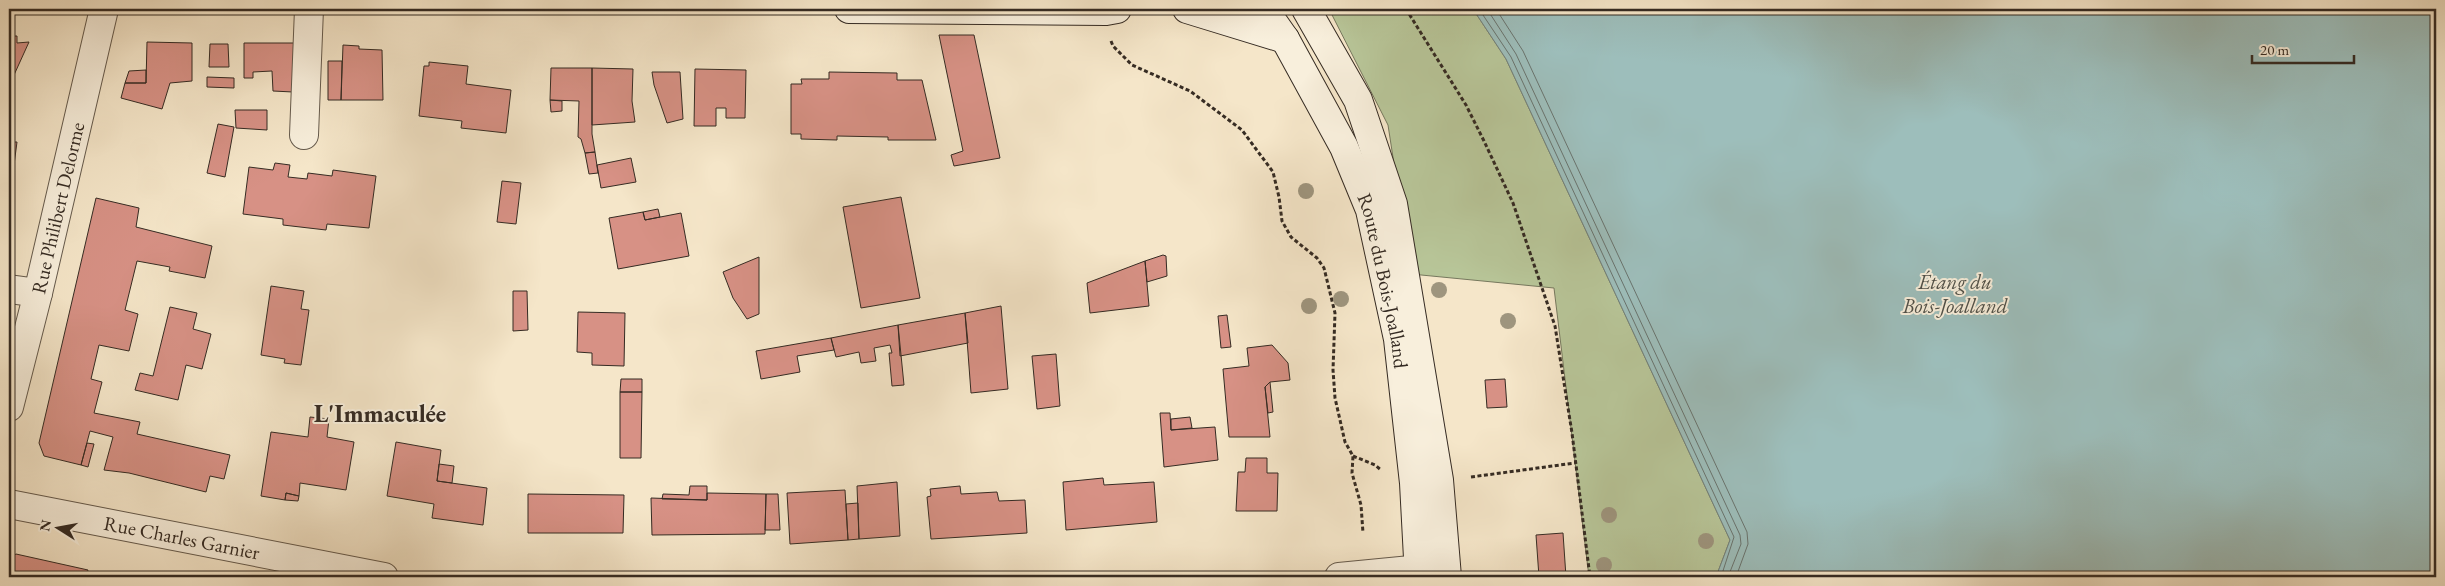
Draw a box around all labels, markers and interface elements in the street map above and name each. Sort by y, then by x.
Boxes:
scale bar [2252,32,2355,64]
text: 20 m [2260,40,2289,59]
street label: Rue Philibert Delorme [25,119,90,296]
street label: Route du Bois-Joalland [1351,189,1414,371]
water label: Étang du Bois-Joalland [1901,268,2008,319]
district label: L'Immaculée [314,397,446,429]
north arrow [32,504,82,554]
street label: Rue Charles Garnier [102,510,262,566]
text: N [35,518,55,533]

